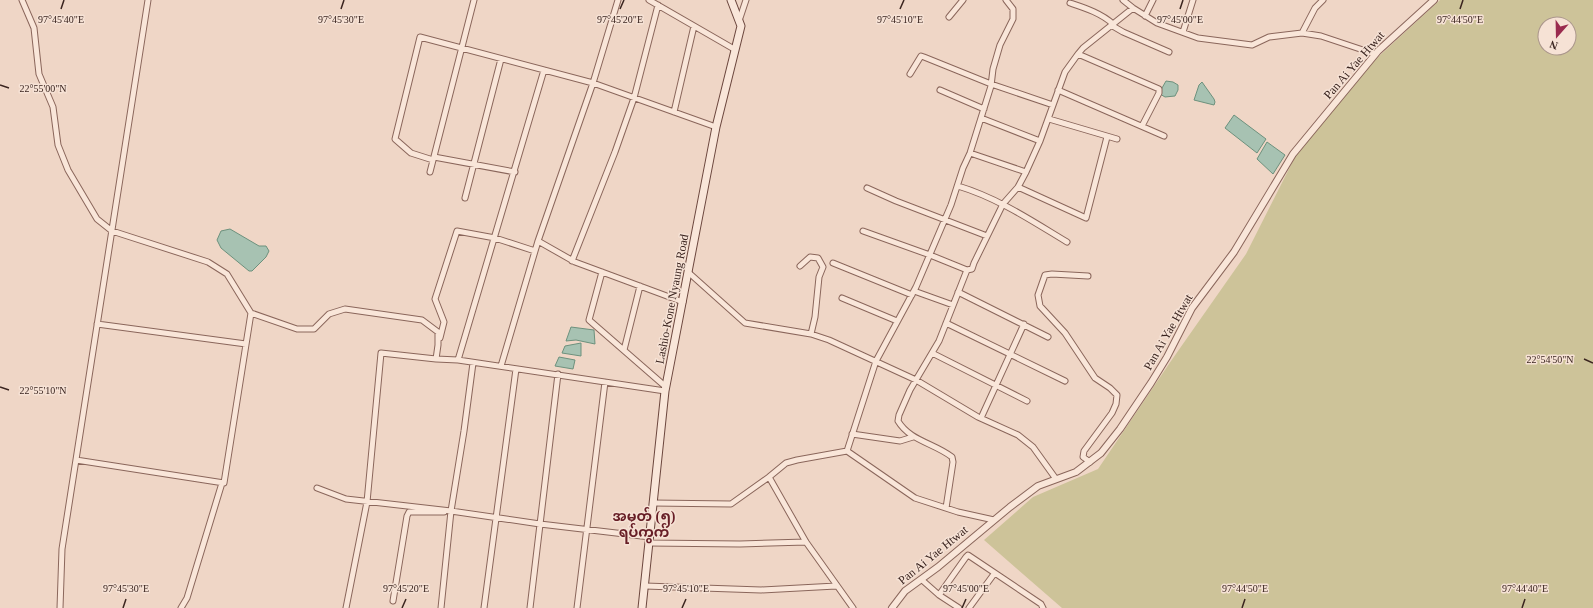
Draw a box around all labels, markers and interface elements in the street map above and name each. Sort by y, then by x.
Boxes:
text: 97°45'40"E [38,14,84,25]
text: 97°45'30"E [318,14,364,25]
text: 97°45'20"E [597,14,643,25]
text: 97°45'10"E [877,14,923,25]
text: 97°45'00"E [1157,14,1203,25]
text: 97°44'50"E [1437,14,1483,25]
north arrow [1537,16,1577,56]
street label: Pan Ai Yae Htwat [1321,28,1388,102]
text: N [1548,38,1559,52]
text: 22°55'00"N [19,83,67,94]
street label: Lashio-Kone Nyaung Road [653,233,691,365]
street label: Pan Ai Yae Htwat [1141,291,1196,372]
text: 22°54'50"N [1526,354,1574,365]
text: 22°55'10"N [19,385,67,396]
district label: အမှတ် (၅) ရပ်ကွက် [613,506,676,544]
street label: Pan Ai Yae Htwat [895,522,971,587]
text: 97°45'30"E [103,583,149,594]
text: 97°45'20"E [383,583,429,594]
text: 97°45'10"E [663,583,709,594]
text: 97°45'00"E [943,583,989,594]
text: 97°44'50"E [1222,583,1268,594]
text: 97°44'40"E [1502,583,1548,594]

